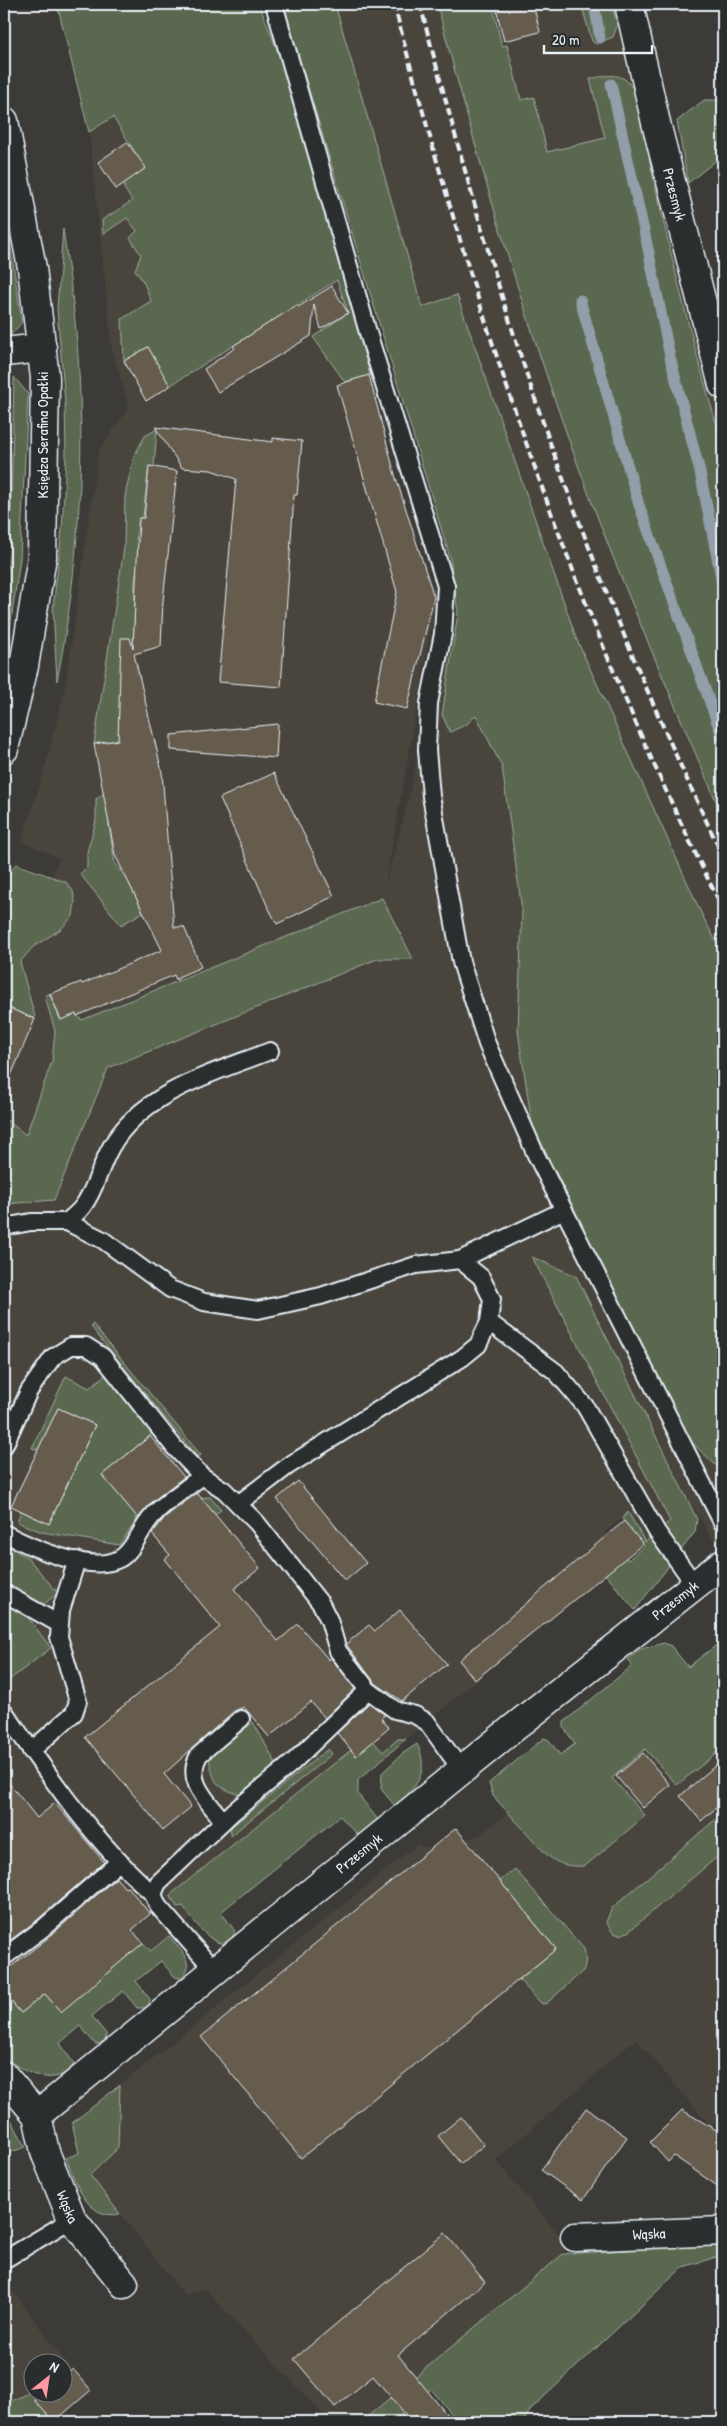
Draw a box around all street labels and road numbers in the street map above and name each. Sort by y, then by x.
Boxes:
street label: Przesmyk [658,166,692,223]
street label: Księdza Serafina Opałki [32,371,53,499]
street label: Przesmyk [647,1575,703,1625]
street label: Przesmyk [331,1828,386,1878]
street label: Wąska [52,2187,83,2228]
street label: Wąska [632,2222,666,2245]

